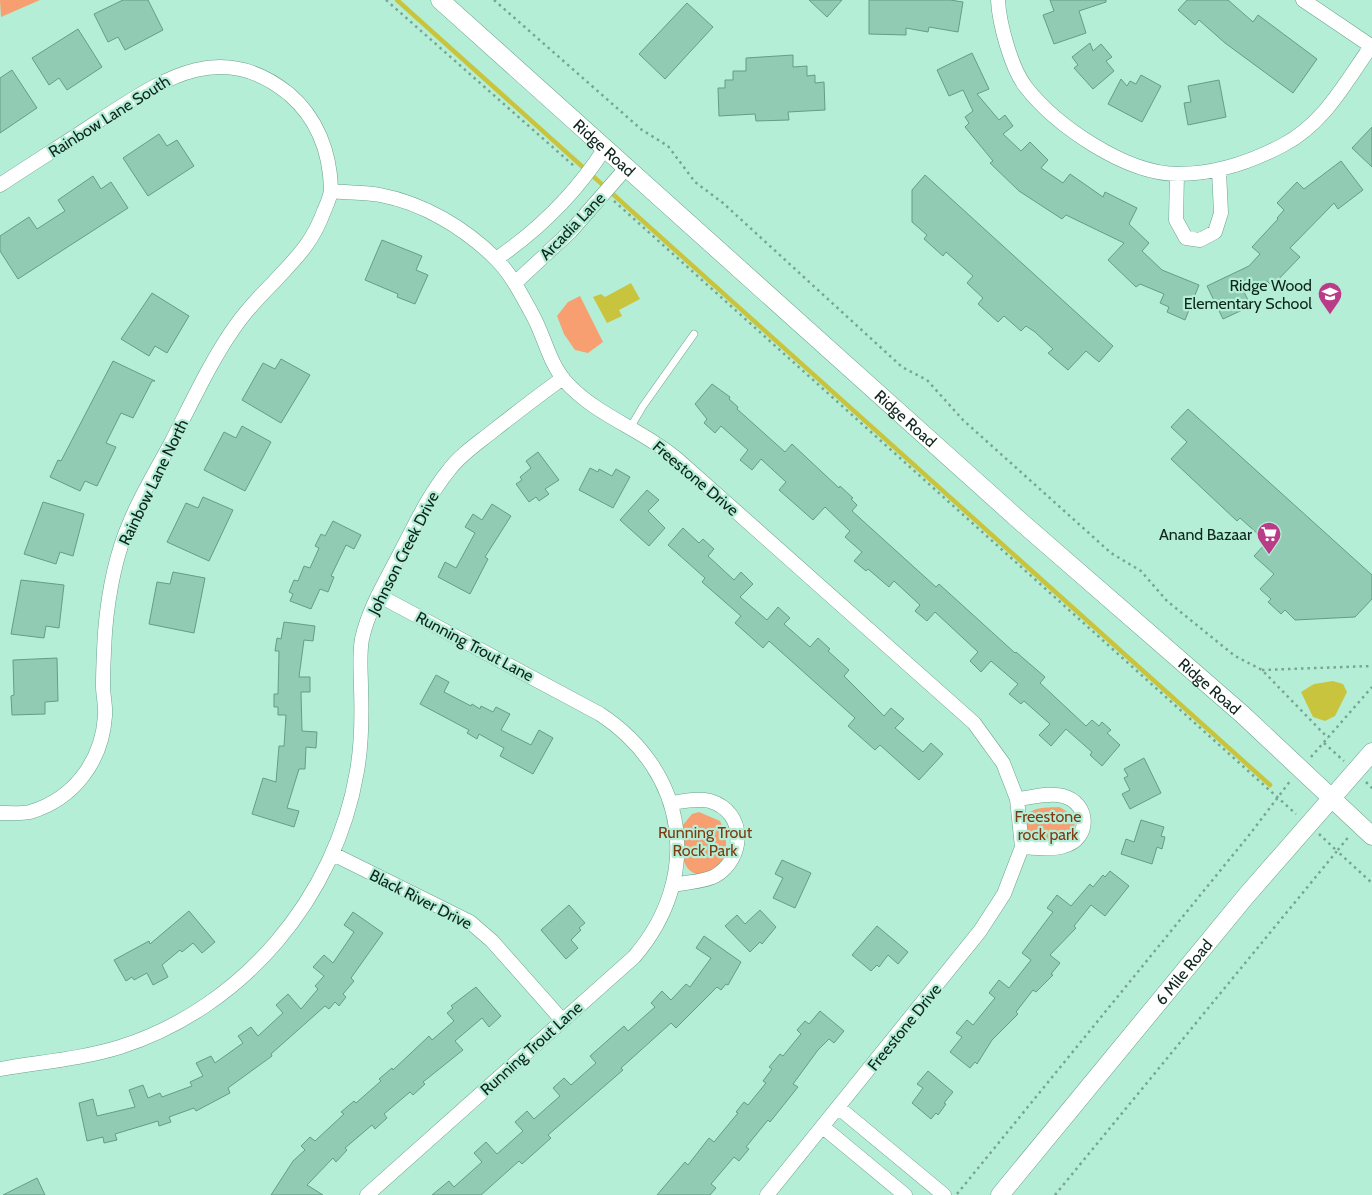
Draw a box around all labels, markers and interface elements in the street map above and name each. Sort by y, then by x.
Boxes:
street label: Rainbow Lane South [45,71,173,161]
street label: Ridge Road [569,115,639,181]
street label: Arcadia Lane [536,189,609,264]
place label: Ridge Wood Elementary School [1184,276,1312,313]
school or university icon: Ridge Wood Elementary School [1317,281,1343,315]
street label: Ridge Road [871,386,940,451]
street label: Rainbow Lane North [115,416,192,548]
street label: Freestone Drive [649,437,742,520]
street label: Johnson Creek Drive [364,488,443,619]
supermarket icon: Anand Bazaar [1256,521,1282,555]
place label: Anand Bazaar [1159,525,1253,544]
street label: Running Trout Lane [413,607,537,685]
street label: Ridge Road [1174,654,1244,719]
park label: Freestone rock park [1015,807,1081,844]
park label: Running Trout Rock Park [658,823,753,860]
street label: Black River Drive [366,865,475,933]
street label: 6 Mile Road [1151,936,1217,1009]
street label: Freestone Drive [864,980,945,1075]
street label: Running Trout Lane [476,998,586,1099]

